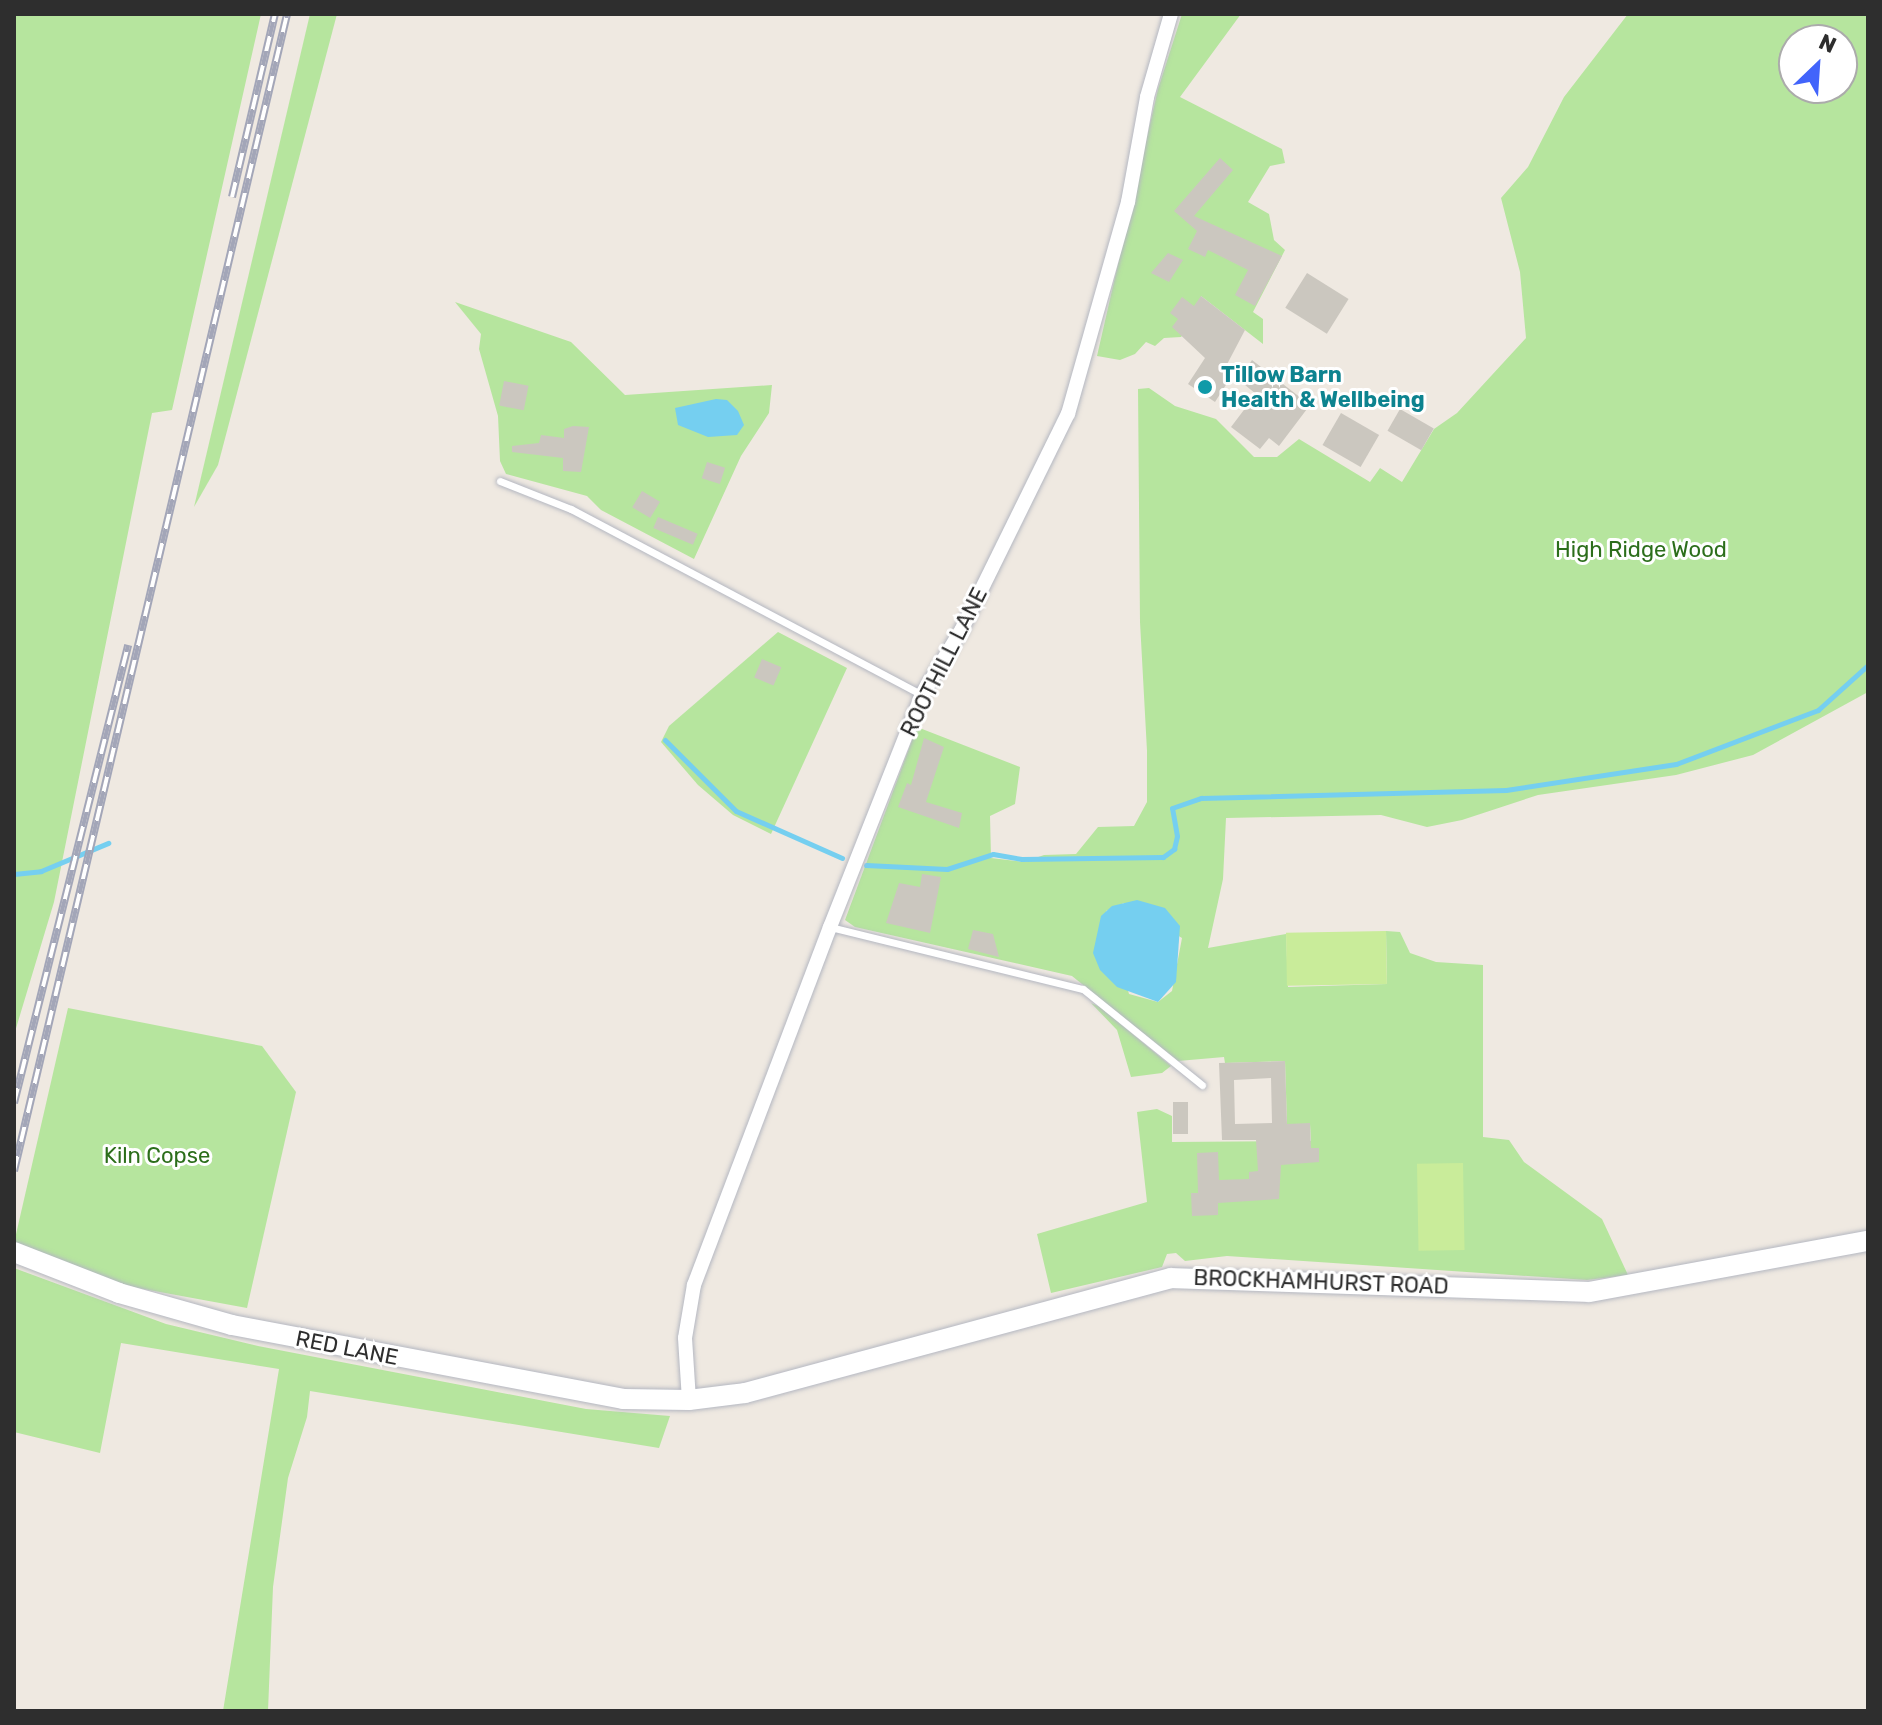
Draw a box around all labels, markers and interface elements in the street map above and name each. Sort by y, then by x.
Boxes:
north arrow [1778,24,1858,104]
text: N [1815,28,1840,59]
place label: Tillow Barn Health & Wellbeing [1221,361,1425,412]
marker: Tillow Barn Health & Wellbeing [1196,378,1214,396]
park label: High Ridge Wood [1555,537,1727,563]
street label: ROOTHILL LANE [895,583,993,741]
park label: Kiln Copse [104,1143,210,1169]
street label: BROCKHAMHURST ROAD [1193,1264,1449,1300]
street label: RED LANE [293,1325,401,1371]

